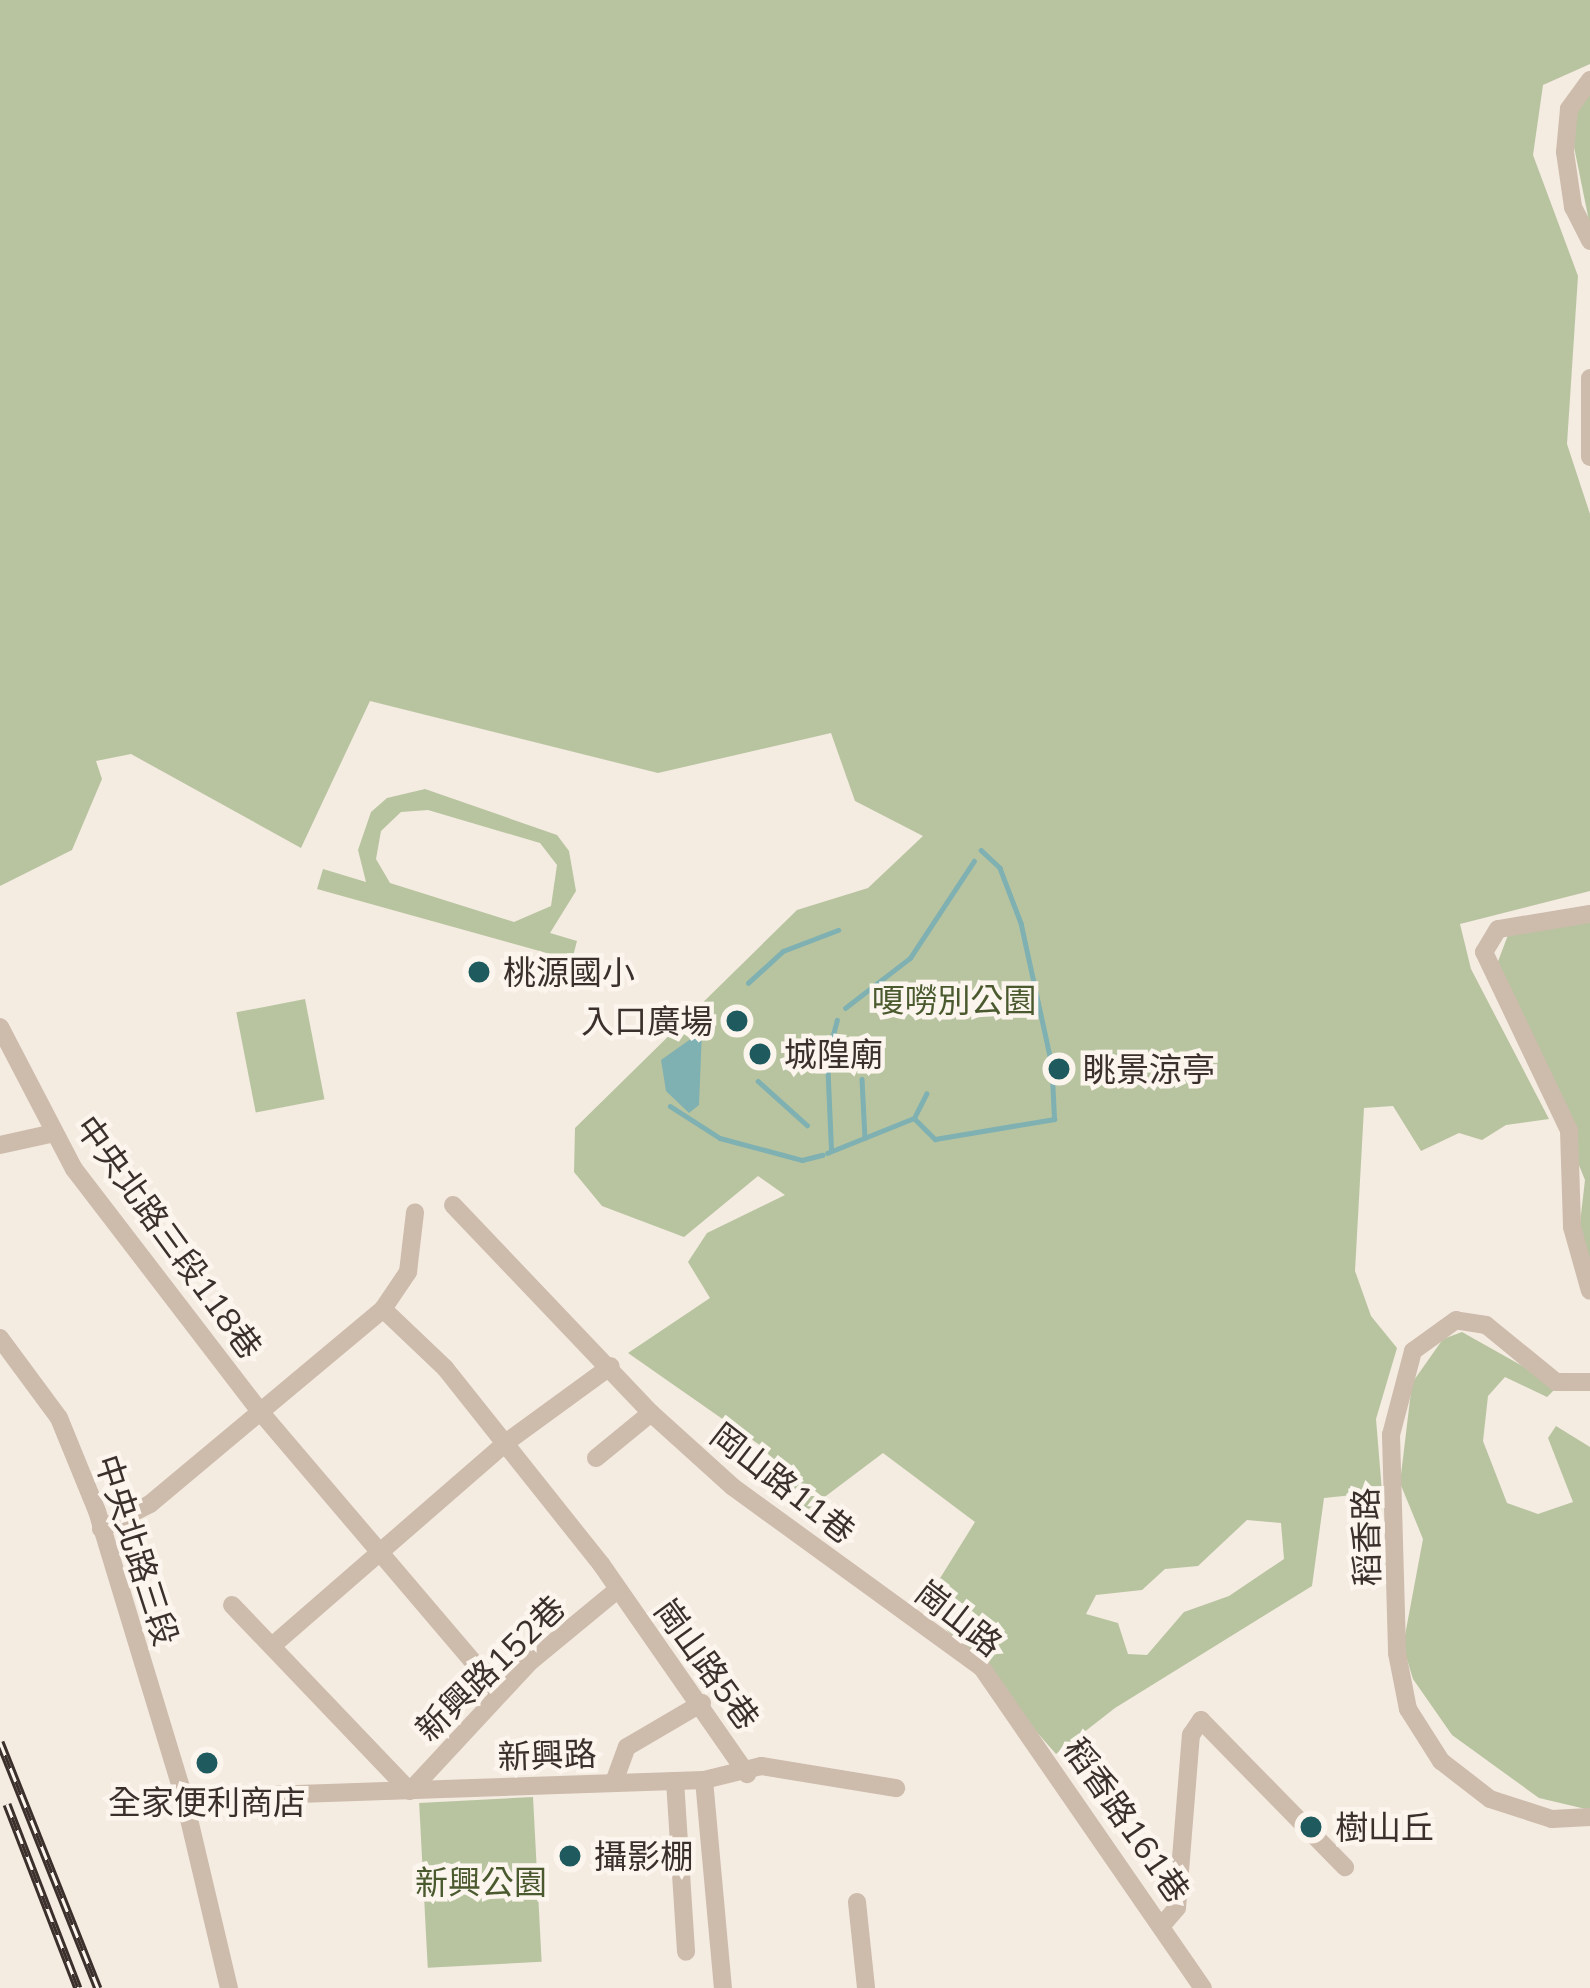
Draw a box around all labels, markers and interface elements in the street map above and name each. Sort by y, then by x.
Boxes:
place label: 桃源國小 [503,952,635,992]
marker: 桃源國小 [466,959,492,985]
park label: 嗄嘮別公園 [872,980,1036,1020]
place label: 入口廣場 [581,1001,713,1041]
marker: 入口廣場 [724,1008,750,1034]
place label: 城隍廟 [784,1034,883,1074]
marker: 城隍廟 [747,1041,773,1067]
place label: 眺景涼亭 [1083,1049,1215,1089]
marker: 眺景涼亭 [1046,1056,1072,1082]
street label: 中央北路三段118巷 [68,1108,270,1366]
street label: 岡山路11巷 [703,1415,863,1551]
street label: 中央北路三段 [88,1450,186,1650]
street label: 稻香路 [1345,1487,1387,1587]
street label: 崗山路 [908,1572,1010,1664]
street label: 新興路152巷 [407,1587,573,1749]
street label: 崗山路5巷 [646,1591,768,1737]
street label: 稻香路161巷 [1056,1730,1198,1910]
street label: 新興路 [497,1733,597,1777]
marker: 全家便利商店 [194,1750,220,1776]
place label: 全家便利商店 [108,1782,306,1822]
place label: 樹山丘 [1335,1807,1434,1847]
marker: 樹山丘 [1298,1814,1324,1840]
place label: 攝影棚 [594,1836,693,1876]
marker: 攝影棚 [557,1843,583,1869]
park label: 新興公園 [415,1862,547,1902]

